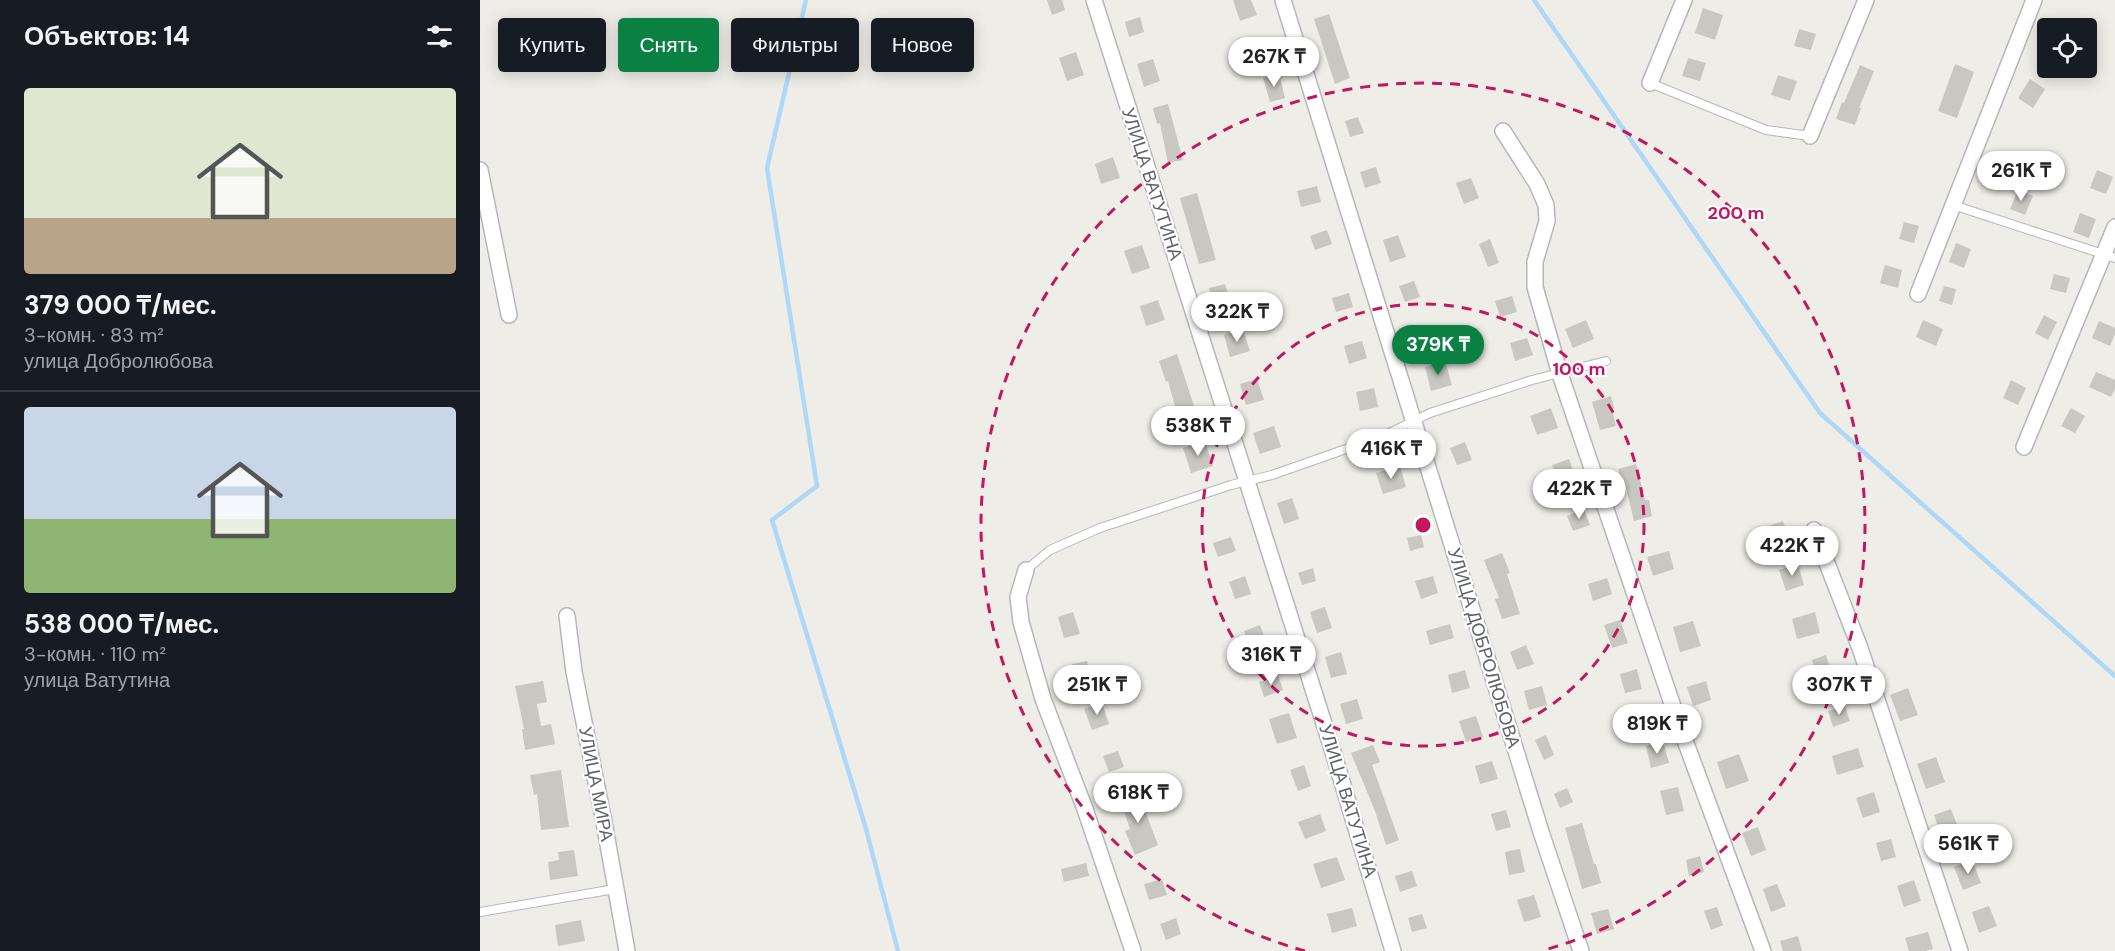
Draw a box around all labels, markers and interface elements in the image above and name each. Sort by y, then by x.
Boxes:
chip: Купить [498,18,606,72]
chip: Снять [618,18,719,72]
chip: Фильтры [731,18,859,72]
chip: Новое [871,18,974,72]
map controls [2037,18,2097,78]
button: locate [2037,18,2097,78]
text: Объектов: 14 [24,19,190,53]
icon: filters [423,20,456,53]
pin: 267K ₸ [1225,37,1323,88]
text: 267K ₸ [1242,43,1306,69]
street label: УЛИЦА ВАТУТИНА [1116,105,1188,263]
icon: home [186,127,294,235]
pin: 261K ₸ [1972,151,2070,202]
text: 261K ₸ [1991,157,2051,183]
text: 200 m [1708,201,1764,225]
text: 379 000 ₸/мес. [24,288,216,322]
pin: 322K ₸ [1188,292,1286,343]
text: 322K ₸ [1205,298,1269,324]
text: 3-комн. · 83 m² [24,322,164,348]
pin: 379K ₸ [1389,325,1487,376]
text: 379K ₸ [1406,331,1470,357]
text: улица Добролюбова [24,348,213,374]
text: 100 m [1552,357,1606,381]
pin: 538K ₸ [1149,406,1247,457]
text: 538K ₸ [1165,412,1231,438]
pin: 416K ₸ [1342,429,1440,480]
text: 416K ₸ [1360,435,1422,461]
icon: home [186,446,294,554]
pin: 422K ₸ [1530,469,1628,520]
text: 422K ₸ [1547,475,1611,501]
centre of rings [1413,515,1433,535]
pin: 422K ₸ [1743,526,1841,577]
text: 422K ₸ [1760,532,1824,558]
street label: УЛИЦА ДОБРОЛЮБОВА [1442,545,1526,751]
text: 538 000 ₸/мес. [24,607,219,641]
pin: 316K ₸ [1222,635,1320,686]
text: 3-комн. · 110 m² [24,641,166,667]
text: 316K ₸ [1241,641,1301,667]
pin: 251K ₸ [1048,665,1146,716]
pin: 307K ₸ [1790,665,1888,716]
text: улица Ватутина [24,667,170,693]
text: 251K ₸ [1067,671,1127,697]
text: 307K ₸ [1806,671,1872,697]
pin: 819K ₸ [1608,704,1706,755]
text: 819K ₸ [1627,710,1687,736]
street label: УЛИЦА ВАТУТИНА [1313,721,1383,881]
street label: УЛИЦА МИРА [573,725,619,843]
pin: 618K ₸ [1089,773,1187,824]
text: 618K ₸ [1107,779,1169,805]
pin: 561K ₸ [1919,824,2017,875]
text: 561K ₸ [1937,830,1999,856]

